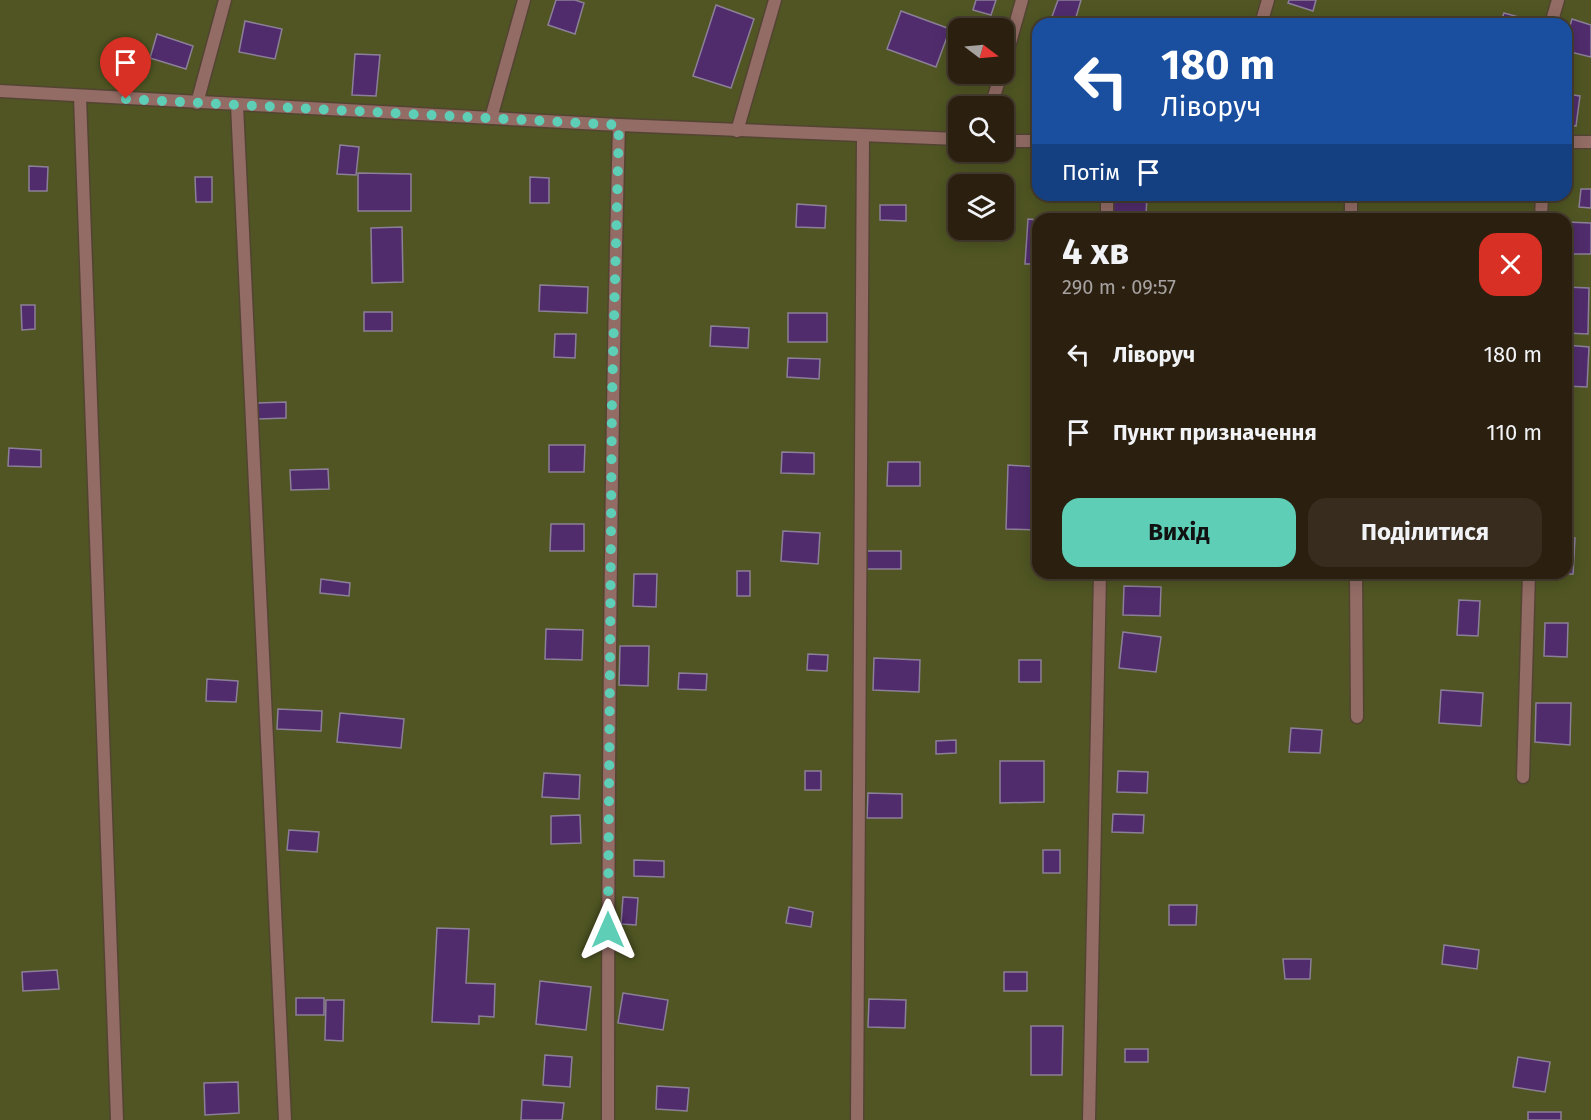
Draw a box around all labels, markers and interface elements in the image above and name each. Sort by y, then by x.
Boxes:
north arrow [948,18,1014,84]
map controls [948,18,1014,240]
pin [100,37,151,99]
text: 180 m [1161,40,1275,90]
icon: left [1062,42,1140,120]
icon: arrive [109,46,142,79]
text: Ліворуч [1161,91,1261,123]
button: search [948,96,1014,162]
icon: arrive [1132,156,1165,189]
text: Потім [1062,159,1120,186]
button: layers [948,174,1014,240]
text: 4 хв [1062,230,1129,274]
button: close [1479,233,1542,296]
text: 290 m · 09:57 [1062,275,1176,299]
icon: left [1062,338,1095,371]
text: Ліворуч [1113,341,1195,368]
text: 180 m [1483,341,1542,368]
icon: arrive [1062,416,1095,449]
text: Пункт призначення [1113,419,1317,446]
text: 110 m [1486,419,1542,446]
button: Вихід [1062,498,1296,567]
button: Поділитися [1308,498,1542,567]
position arrow [576,898,640,962]

